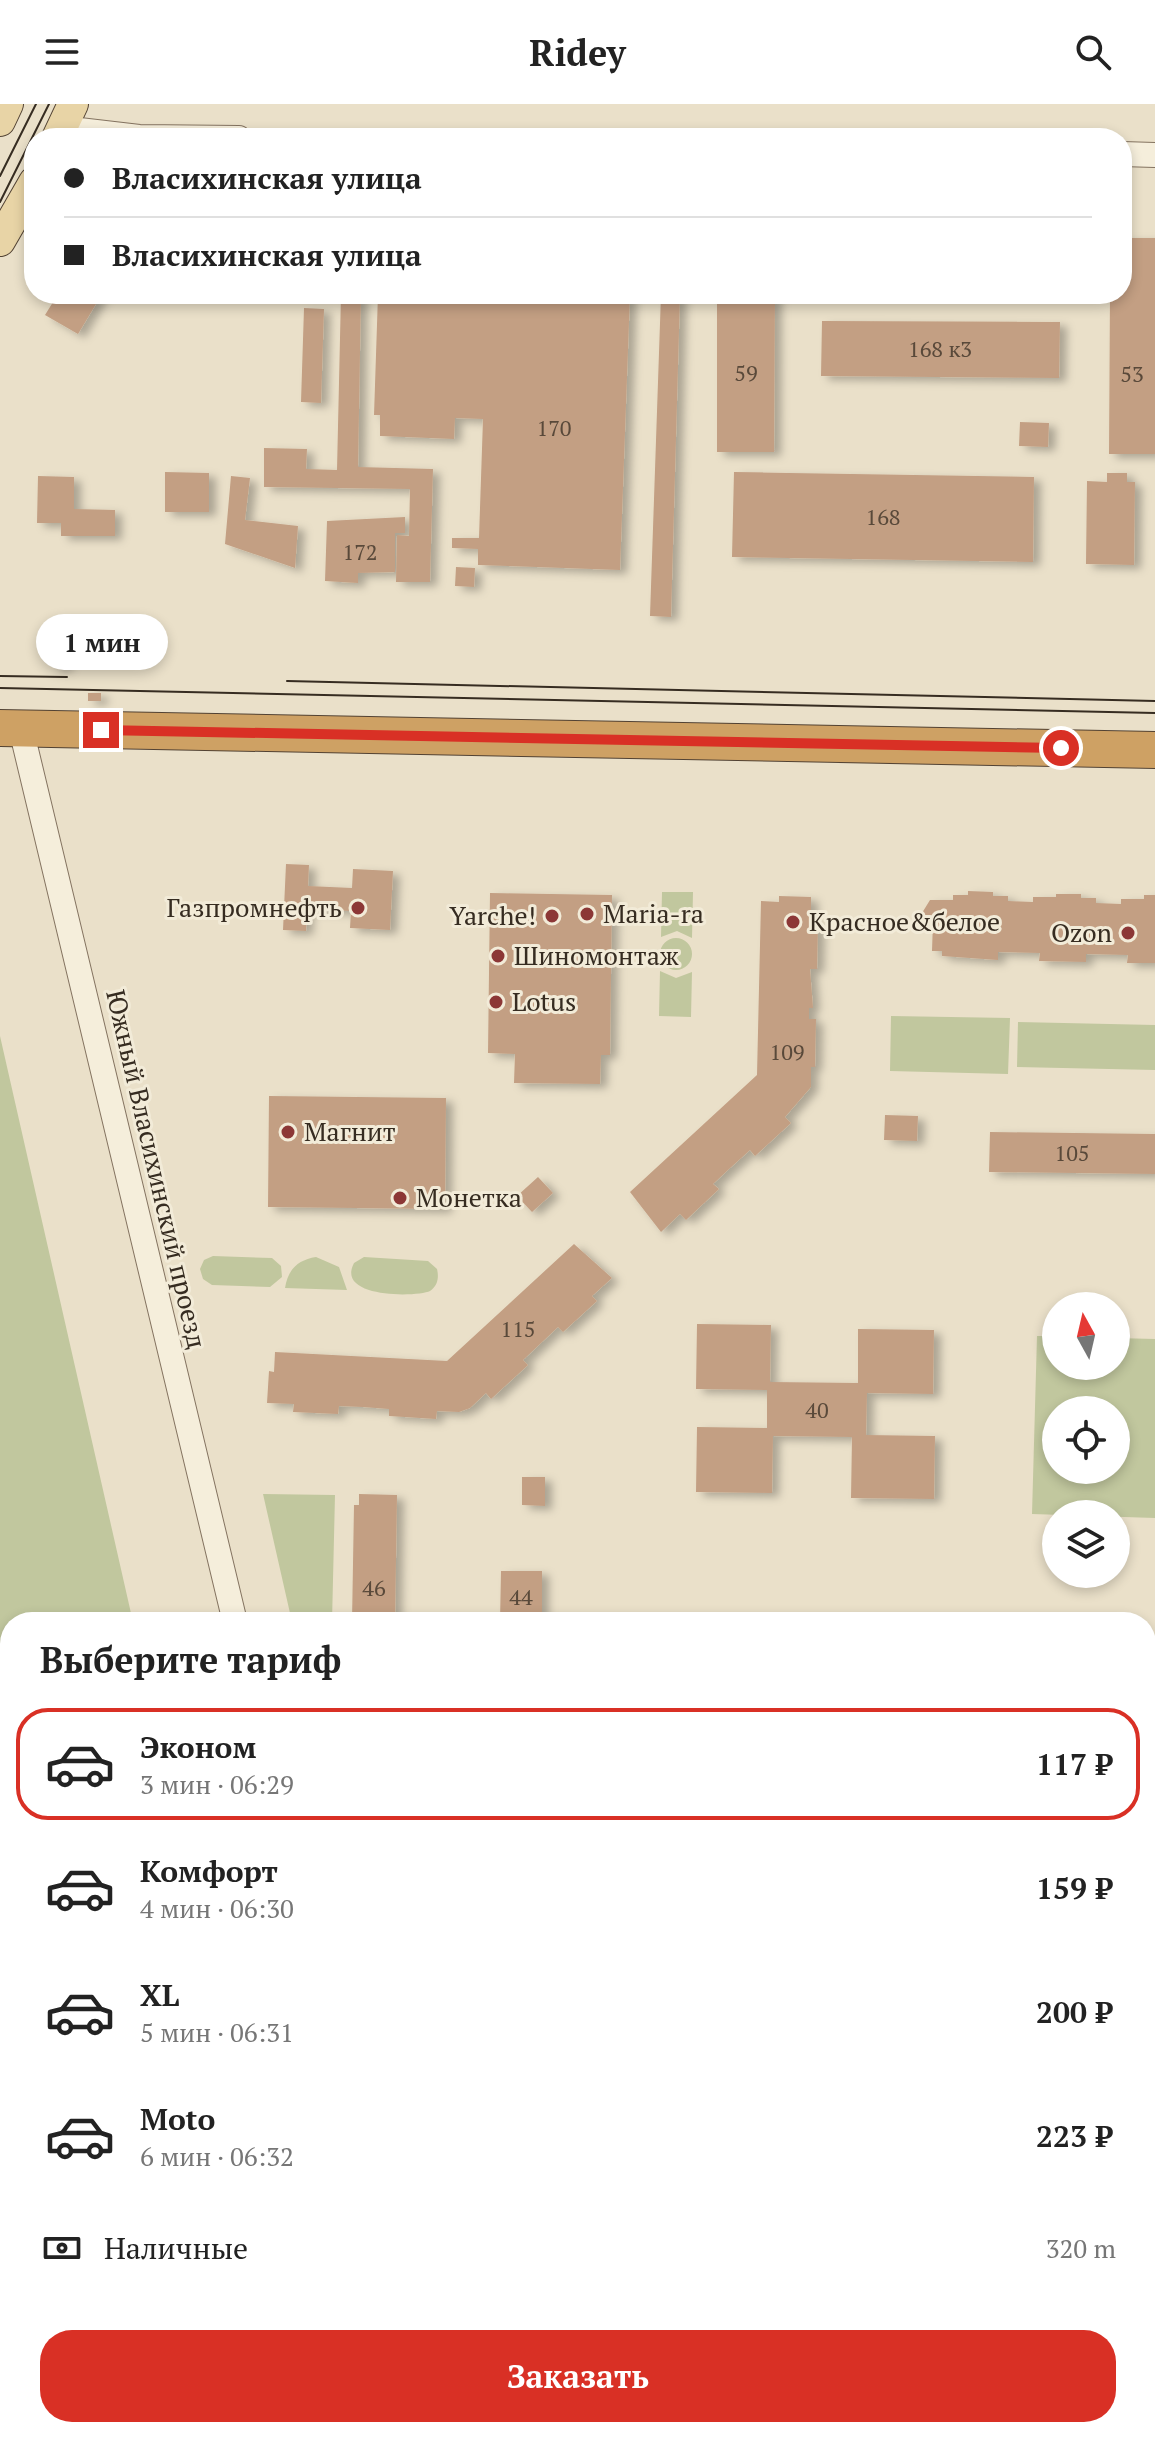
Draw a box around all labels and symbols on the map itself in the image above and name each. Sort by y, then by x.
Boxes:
house number: 168 к3 [908,334,972,363]
house number: 59 [734,358,758,387]
house number: 53 [1120,359,1144,388]
house number: 170 [536,413,572,442]
house number: 168 [865,502,901,531]
house number: 172 [342,537,378,566]
callout: 1 мин [35,614,167,670]
route end [83,712,119,748]
route start [1043,730,1079,766]
place label: Газпромнефть [166,890,342,924]
place label: Maria-ra [603,896,704,930]
place label: Yarche! [449,898,536,932]
marker: Газпромнефть [349,899,367,917]
place label: Красное&белое [809,904,1000,938]
marker: Maria-ra [578,905,596,923]
marker: Yarche! [543,907,561,925]
marker: Красное&белое [784,913,802,931]
place label: Ozon [1051,915,1112,949]
marker: Ozon [1119,924,1137,942]
place label: Шиномонтаж [514,938,679,972]
marker: Шиномонтаж [489,947,507,965]
place label: Lotus [512,984,576,1018]
street label: Южный Власихинский проезд [99,986,215,1352]
marker: Lotus [487,993,505,1011]
house number: 109 [769,1037,805,1066]
place label: Магнит [304,1114,396,1148]
marker: Магнит [279,1123,297,1141]
house number: 105 [1054,1138,1090,1167]
place label: Монетка [416,1180,522,1214]
marker: Монетка [391,1189,409,1207]
north arrow [1042,1292,1130,1380]
house number: 115 [500,1314,536,1343]
house number: 40 [805,1395,829,1424]
house number: 46 [362,1573,386,1602]
house number: 44 [509,1582,533,1611]

